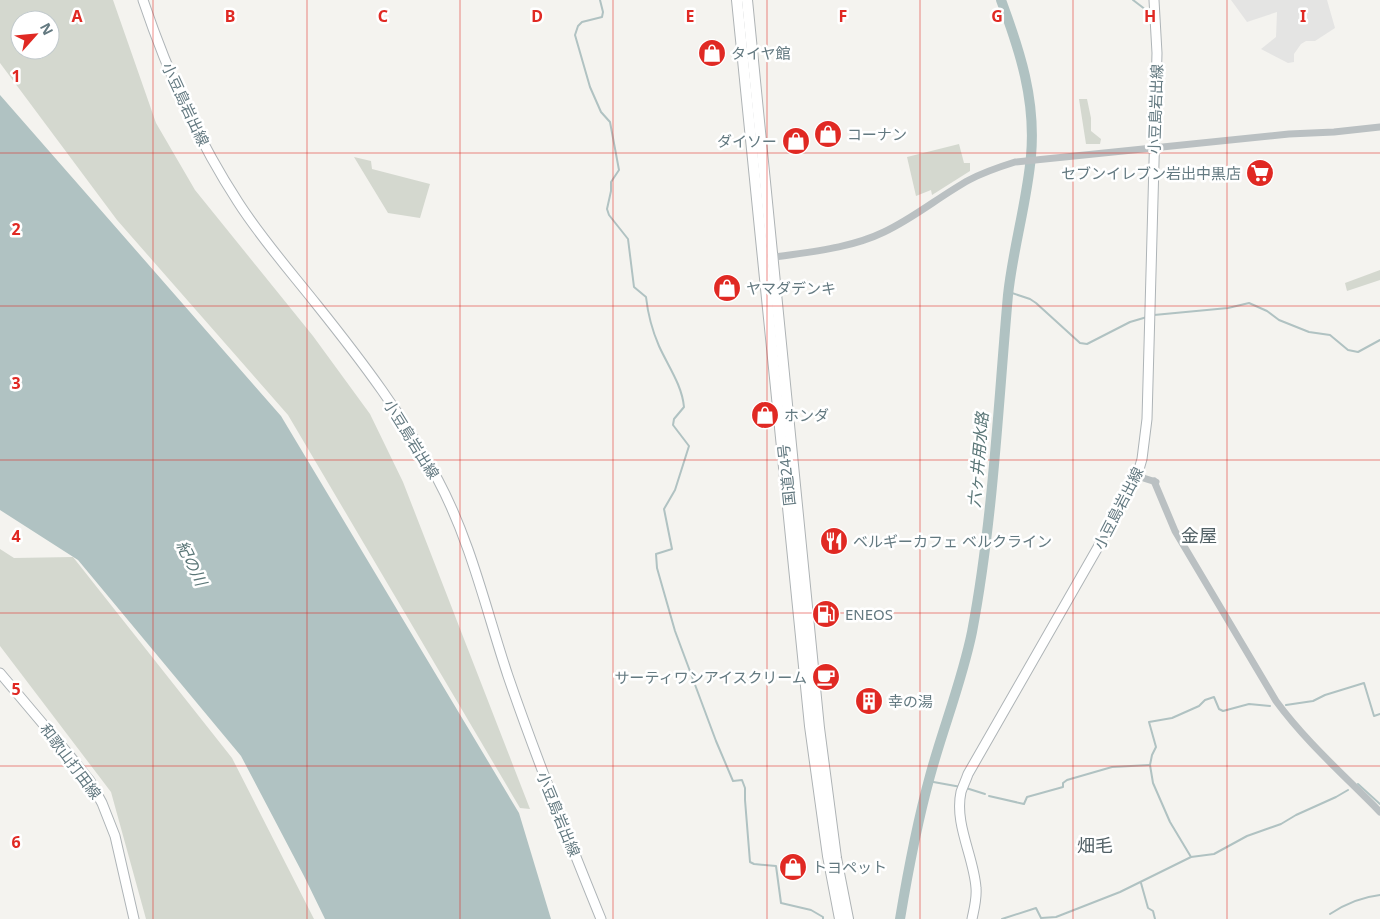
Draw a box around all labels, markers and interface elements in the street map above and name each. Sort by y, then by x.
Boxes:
text: A [71,5,83,27]
text: B [225,5,235,27]
text: C [378,5,388,27]
text: D [531,5,543,27]
text: E [686,5,695,27]
text: F [839,5,847,27]
text: G [991,5,1003,27]
text: H [1144,5,1156,27]
text: I [1300,5,1306,27]
north arrow [10,10,60,60]
text: N [36,19,58,38]
shop icon: タイヤ館 [697,38,727,68]
place label: タイヤ館 [731,43,791,63]
street label: 小豆島岩出線 [158,59,214,149]
street label: 小豆島岩出線 [1143,64,1167,154]
text: 1 [11,65,21,87]
shop icon: コーナン [813,119,843,149]
place label: コーナン [847,124,907,144]
shop icon: ダイソー [781,126,811,156]
place label: ダイソー [717,131,777,151]
supermarket icon: セブンイレブン岩出中黒店 [1245,158,1275,188]
place label: セブンイレブン岩出中黒店 [1061,163,1241,183]
text: 2 [11,218,21,240]
shop icon: ヤマダデンキ [712,273,742,303]
place label: ヤマダデンキ [746,278,836,298]
text: 3 [11,372,21,394]
street label: 小豆島岩出線 [380,396,444,482]
shop icon: ホンダ [750,400,780,430]
place label: ホンダ [784,405,829,425]
water label: 六ヶ井用水路 [963,409,993,509]
street label: 国道24号 [773,443,799,507]
street label: 小豆島岩出線 [1089,463,1147,553]
district label: 金屋 [1181,523,1217,547]
text: 4 [11,525,21,547]
restaurant icon: ベルギーカフェ ベルクライン [819,526,849,556]
place label: ベルギーカフェ ベルクライン [853,531,1052,551]
water label: 紀の川 [172,537,213,591]
fuel station icon: ENEOS [811,599,841,629]
place label: ENEOS [845,604,893,624]
cafe icon: サーティワンアイスクリーム [811,662,841,692]
place label: サーティワンアイスクリーム [615,667,807,687]
text: 5 [11,678,21,700]
building icon: 幸の湯 [854,686,884,716]
place label: 幸の湯 [888,691,933,711]
street label: 和歌山打田線 [36,719,106,803]
street label: 小豆島岩出線 [533,769,585,859]
text: 6 [11,831,21,853]
district label: 畑毛 [1077,833,1113,857]
shop icon: トヨペット [778,852,808,882]
place label: トヨペット [812,857,887,877]

